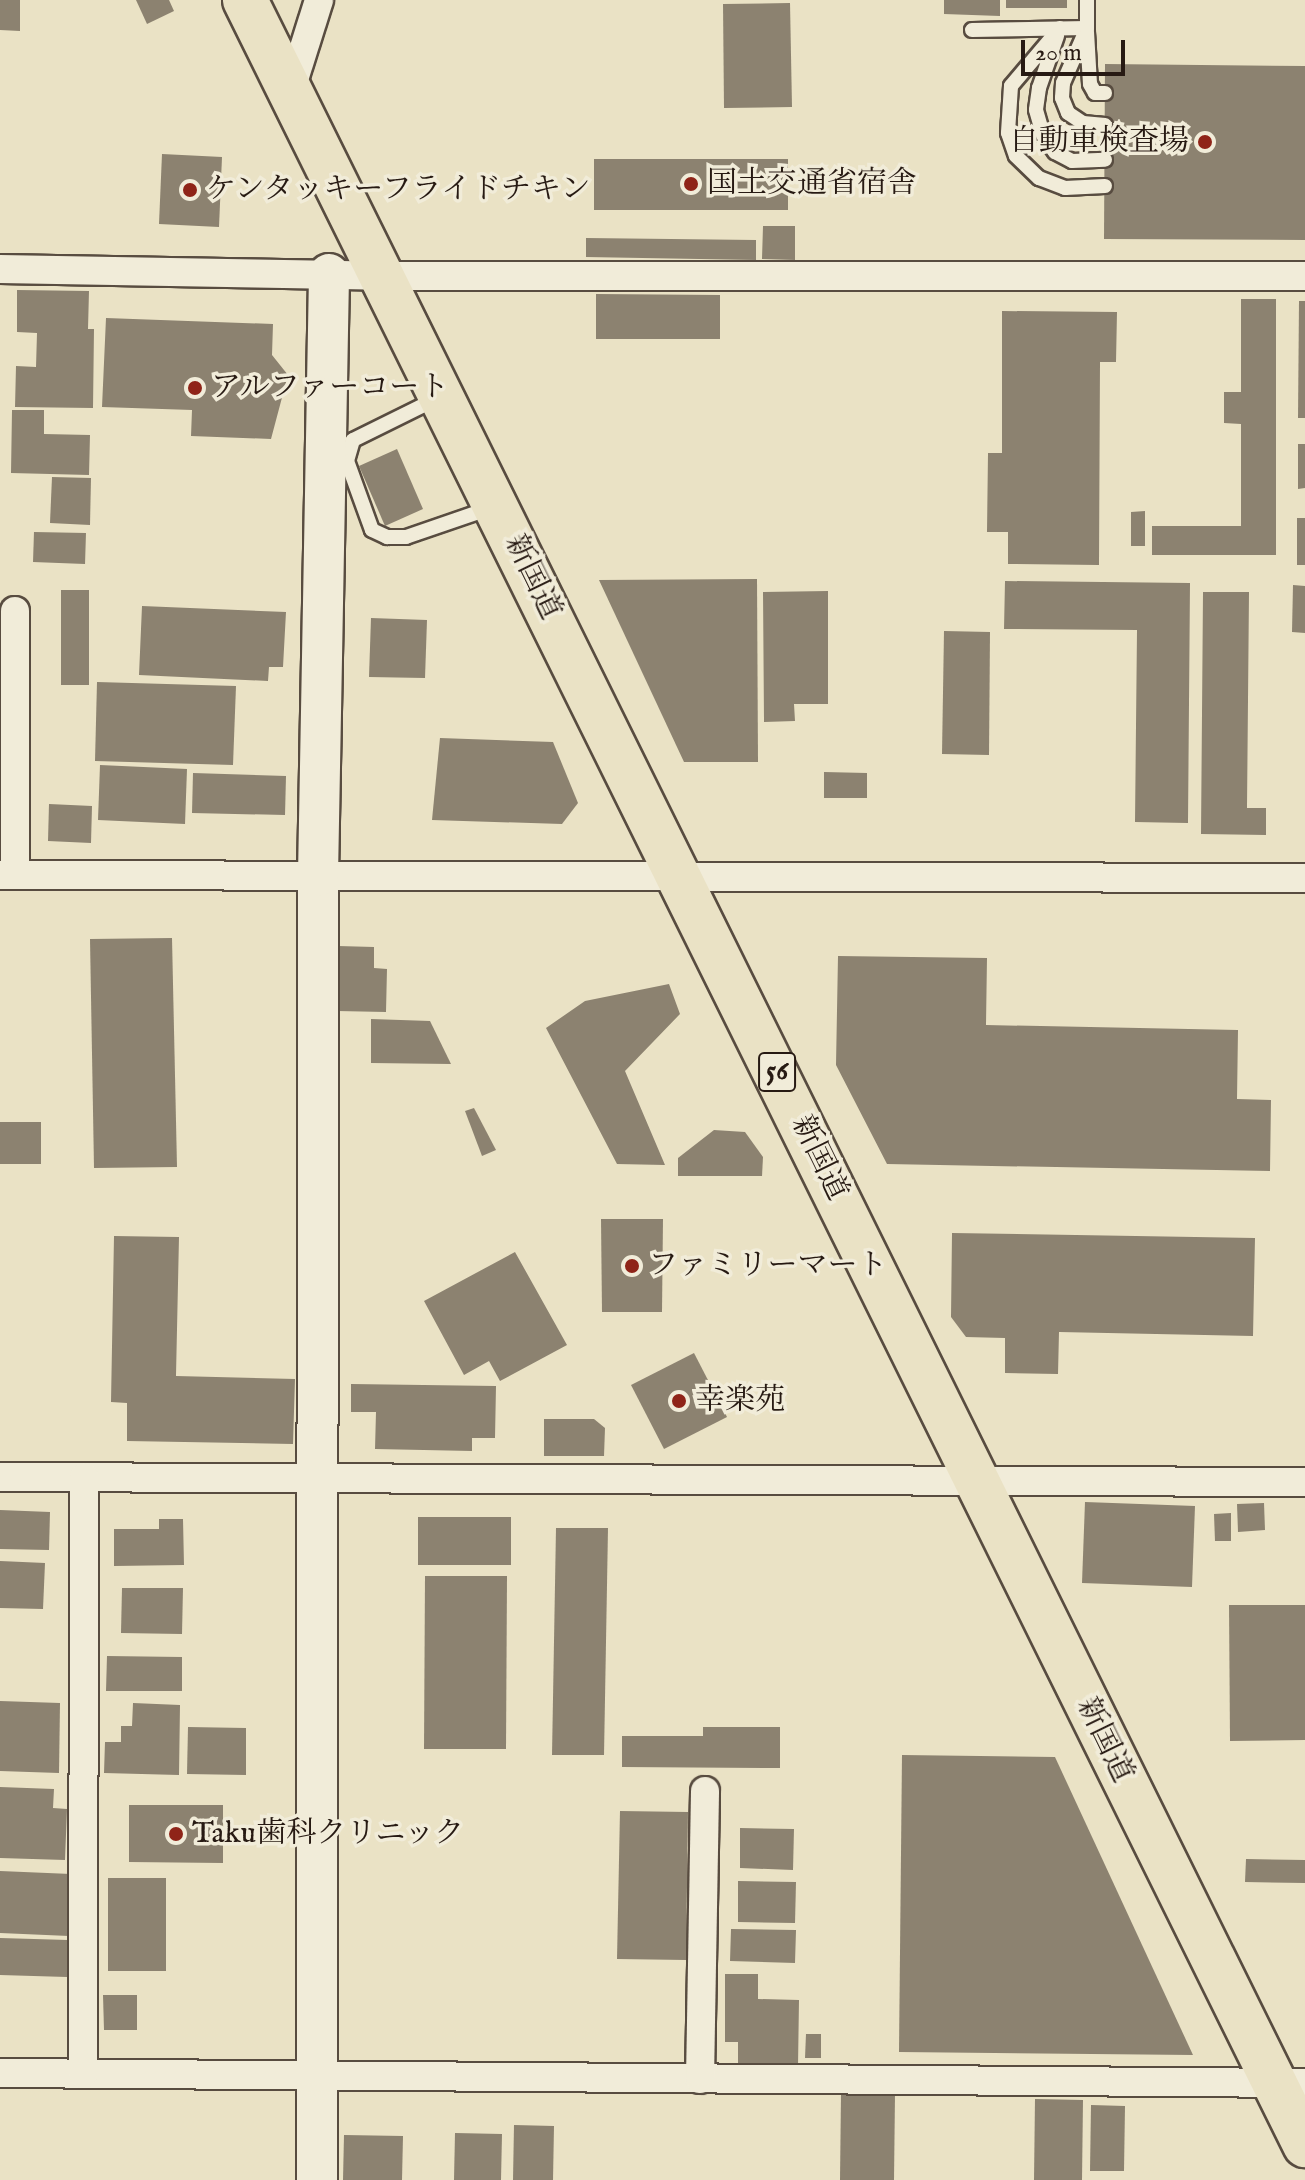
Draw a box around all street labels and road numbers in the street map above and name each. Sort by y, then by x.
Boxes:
street label: 新国道 [496,529,568,625]
road number: 56 [757,1048,797,1096]
street label: 新国道 [783,1110,855,1206]
street label: 新国道 [1068,1692,1140,1788]

